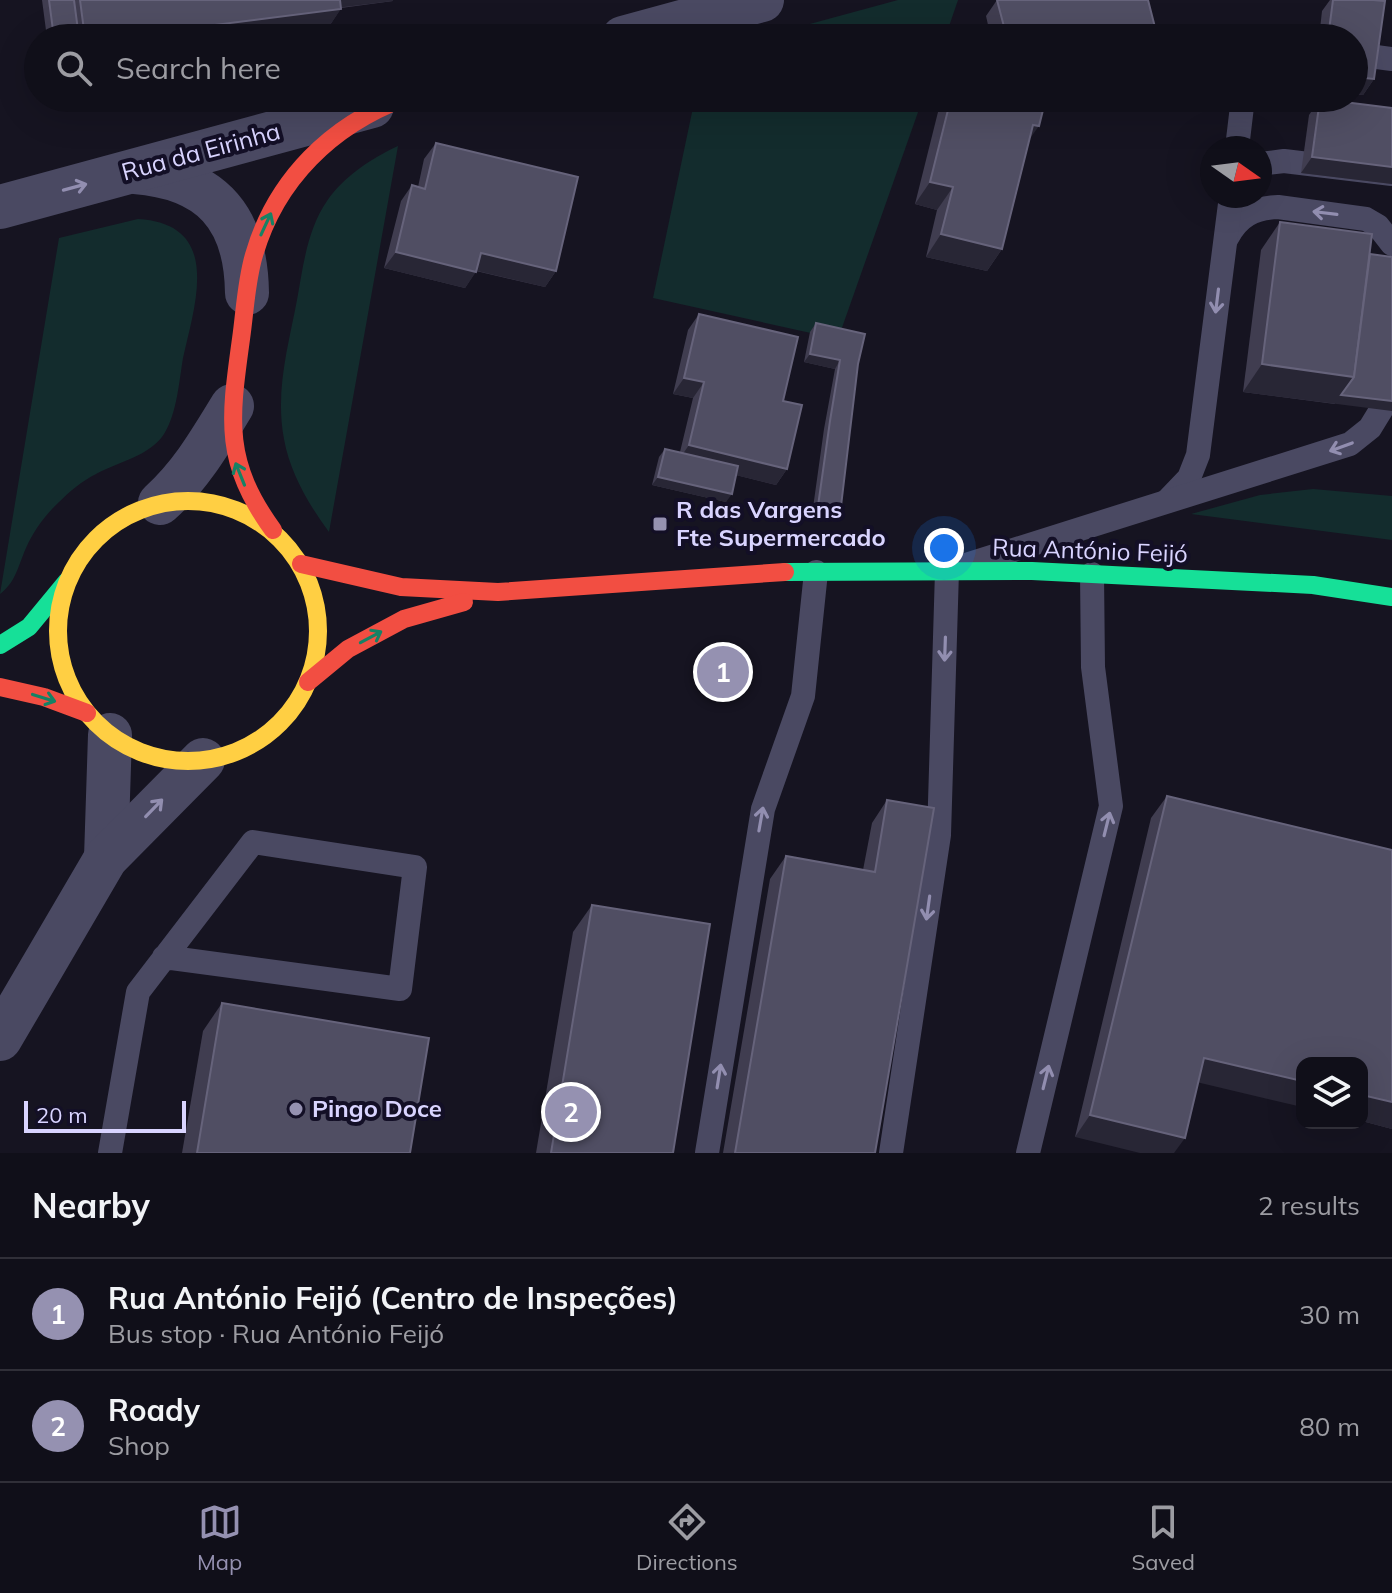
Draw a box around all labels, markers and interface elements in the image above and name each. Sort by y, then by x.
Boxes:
search box [24,24,1368,112]
icon: search [52,46,96,90]
text: Search here [116,49,281,87]
street label: Rua da Eirinha [118,115,283,187]
north arrow [1200,136,1272,208]
one-way arrow [62,178,88,193]
one-way arrow [1312,205,1339,220]
one-way arrow [259,212,274,236]
one-way arrow [1209,288,1224,313]
one-way arrow [1329,440,1354,455]
one-way arrow [231,462,246,487]
place label: R das Vargens Fte Supermercado [676,494,886,552]
marker: R das Vargens Fte Supermercado [651,515,669,533]
your location [924,528,964,568]
street label: Rua António Feijó [992,532,1188,568]
one-way arrow [359,628,382,644]
one-way arrow [937,635,952,662]
pin: 1 [697,642,749,702]
one-way arrow [31,692,56,706]
one-way arrow [144,798,163,818]
one-way arrow [755,807,770,833]
one-way arrow [1100,812,1115,838]
one-way arrow [920,895,935,920]
map controls [1296,1057,1368,1129]
button: layers [1296,1057,1368,1129]
one-way arrow [713,1064,728,1089]
one-way arrow [1039,1065,1054,1091]
pin: 2 [545,1082,597,1142]
place label: Pingo Doce [312,1093,442,1123]
scale bar [24,1097,186,1133]
marker: Pingo Doce [287,1100,305,1118]
text: 20 m [36,1101,87,1129]
text: Nearby [32,1184,150,1227]
text: 2 results [1258,1189,1360,1222]
text: Rua António Feijó (Centro de Inspeções) [108,1279,678,1317]
text: 1 [50,1298,66,1331]
text: 30 m [1299,1298,1360,1331]
text: Bus stop · Rua António Feijó [108,1317,444,1350]
text: Roady [108,1391,200,1429]
text: 2 [50,1410,66,1443]
text: 80 m [1299,1410,1360,1443]
text: Shop [108,1429,170,1462]
tab: Map [197,1500,242,1576]
tab: Directions [636,1500,738,1576]
tab: Saved [1132,1500,1195,1576]

